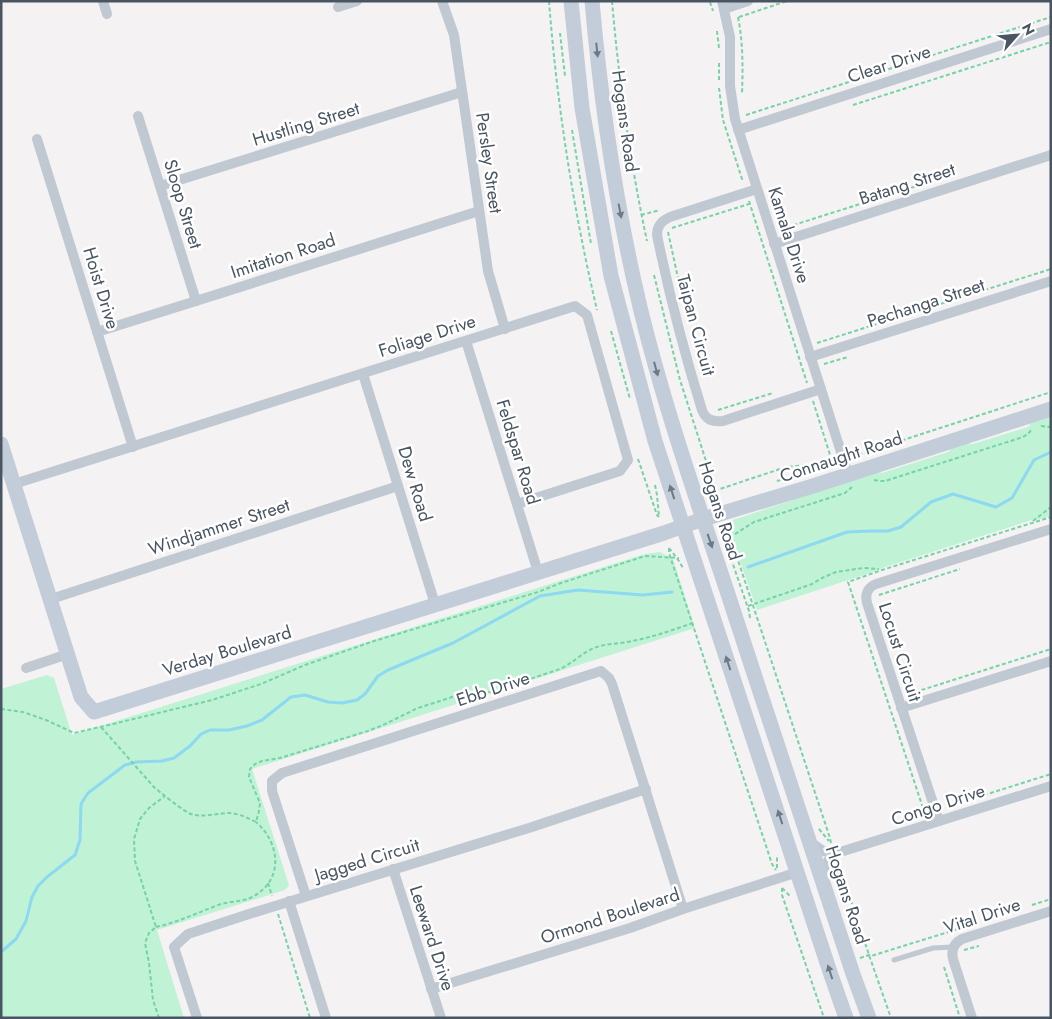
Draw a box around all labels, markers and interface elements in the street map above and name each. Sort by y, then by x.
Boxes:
north arrow [992,10,1042,60]
text: N [1017,20,1040,39]
street label: Clear Drive [844,38,934,90]
one-way arrow [593,42,601,58]
street label: Hogans Road [605,68,645,174]
street label: Hustling Street [249,95,363,153]
street label: Persley Street [469,111,509,216]
street label: Sloop Street [157,156,209,253]
street label: Batang Street [856,156,959,212]
street label: Kamala Drive [761,184,817,286]
one-way arrow [616,203,624,219]
street label: Imitation Road [227,227,339,285]
street label: Hoist Drive [76,244,126,332]
street label: Taipan Circuit [670,272,722,379]
street label: Pechanga Street [864,272,989,334]
street label: Foliage Drive [375,308,479,364]
one-way arrow [652,361,660,376]
street label: Feldspar Road [490,396,546,508]
street label: Connaught Road [776,425,906,489]
street label: Dew Road [391,443,439,525]
street label: Hogans Road [692,458,748,564]
one-way arrow [668,484,676,499]
street label: Windjammer Street [145,492,294,562]
one-way arrow [707,533,714,548]
street label: Locust Circuit [872,599,928,706]
street label: Verday Boulevard [159,619,295,683]
one-way arrow [724,655,732,670]
street label: Ebb Drive [453,665,533,713]
street label: Congo Drive [888,778,988,832]
one-way arrow [775,810,783,825]
street label: Jagged Circuit [309,832,423,889]
street label: Hogans Road [819,842,875,948]
street label: Ormond Boulevard [537,881,683,951]
street label: Leeward Drive [403,882,461,994]
street label: Vital Drive [940,891,1024,941]
one-way arrow [826,964,833,979]

